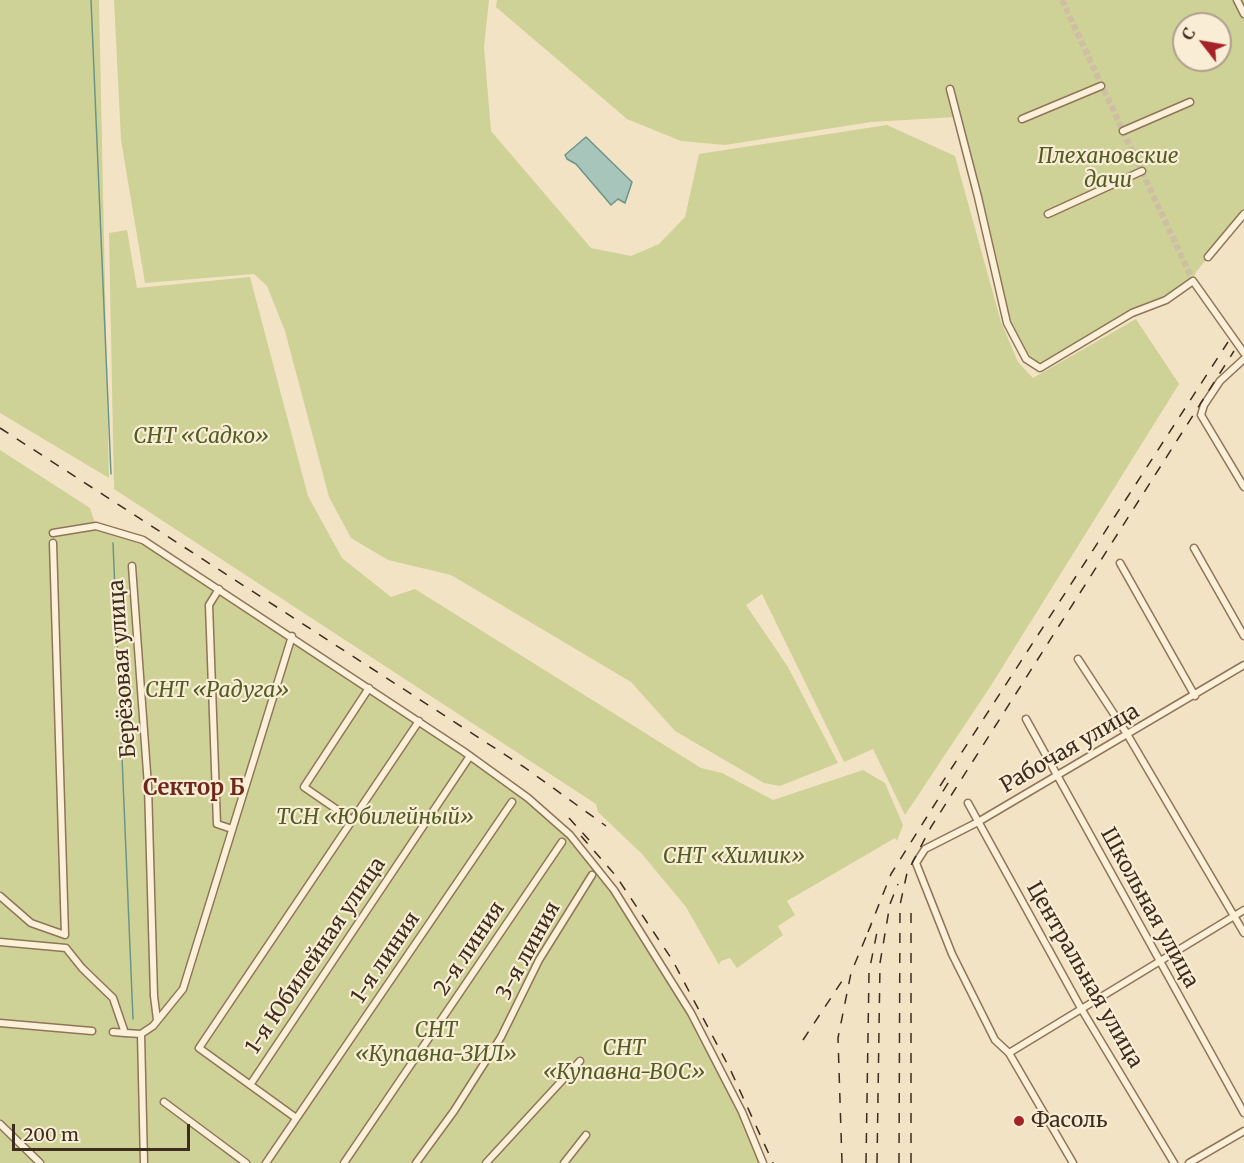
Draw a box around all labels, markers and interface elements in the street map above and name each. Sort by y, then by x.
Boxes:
north arrow [1172,12,1232,72]
text: С [1177,24,1200,43]
park label: Плехановские дачи [1037,144,1179,194]
park label: СНТ «Садко» [133,424,269,450]
street label: Берёзовая улица [104,579,142,759]
park label: СНТ «Радуга» [145,678,289,704]
street label: Рабочая улица [996,699,1144,799]
district label: Сектор Б [143,776,245,802]
park label: ТСН «Юбилейный» [276,805,474,831]
street label: Школьная улица [1094,823,1204,993]
park label: СНТ «Химик» [663,844,805,870]
street label: 1-я Юбилейная улица [241,853,391,1059]
street label: Центральная улица [1020,877,1148,1073]
street label: 2-я линия [429,897,511,1001]
street label: 3-я линия [492,898,566,1004]
street label: 1-я линия [346,908,426,1008]
park label: СНТ «Купавна-ЗИЛ» [355,1018,517,1068]
park label: СНТ «Купавна-ВОС» [543,1036,705,1086]
place label: Фасоль [1031,1108,1107,1134]
scale bar [15,1112,194,1150]
marker: Фасоль [1012,1114,1026,1128]
text: 200 m [23,1123,79,1146]

